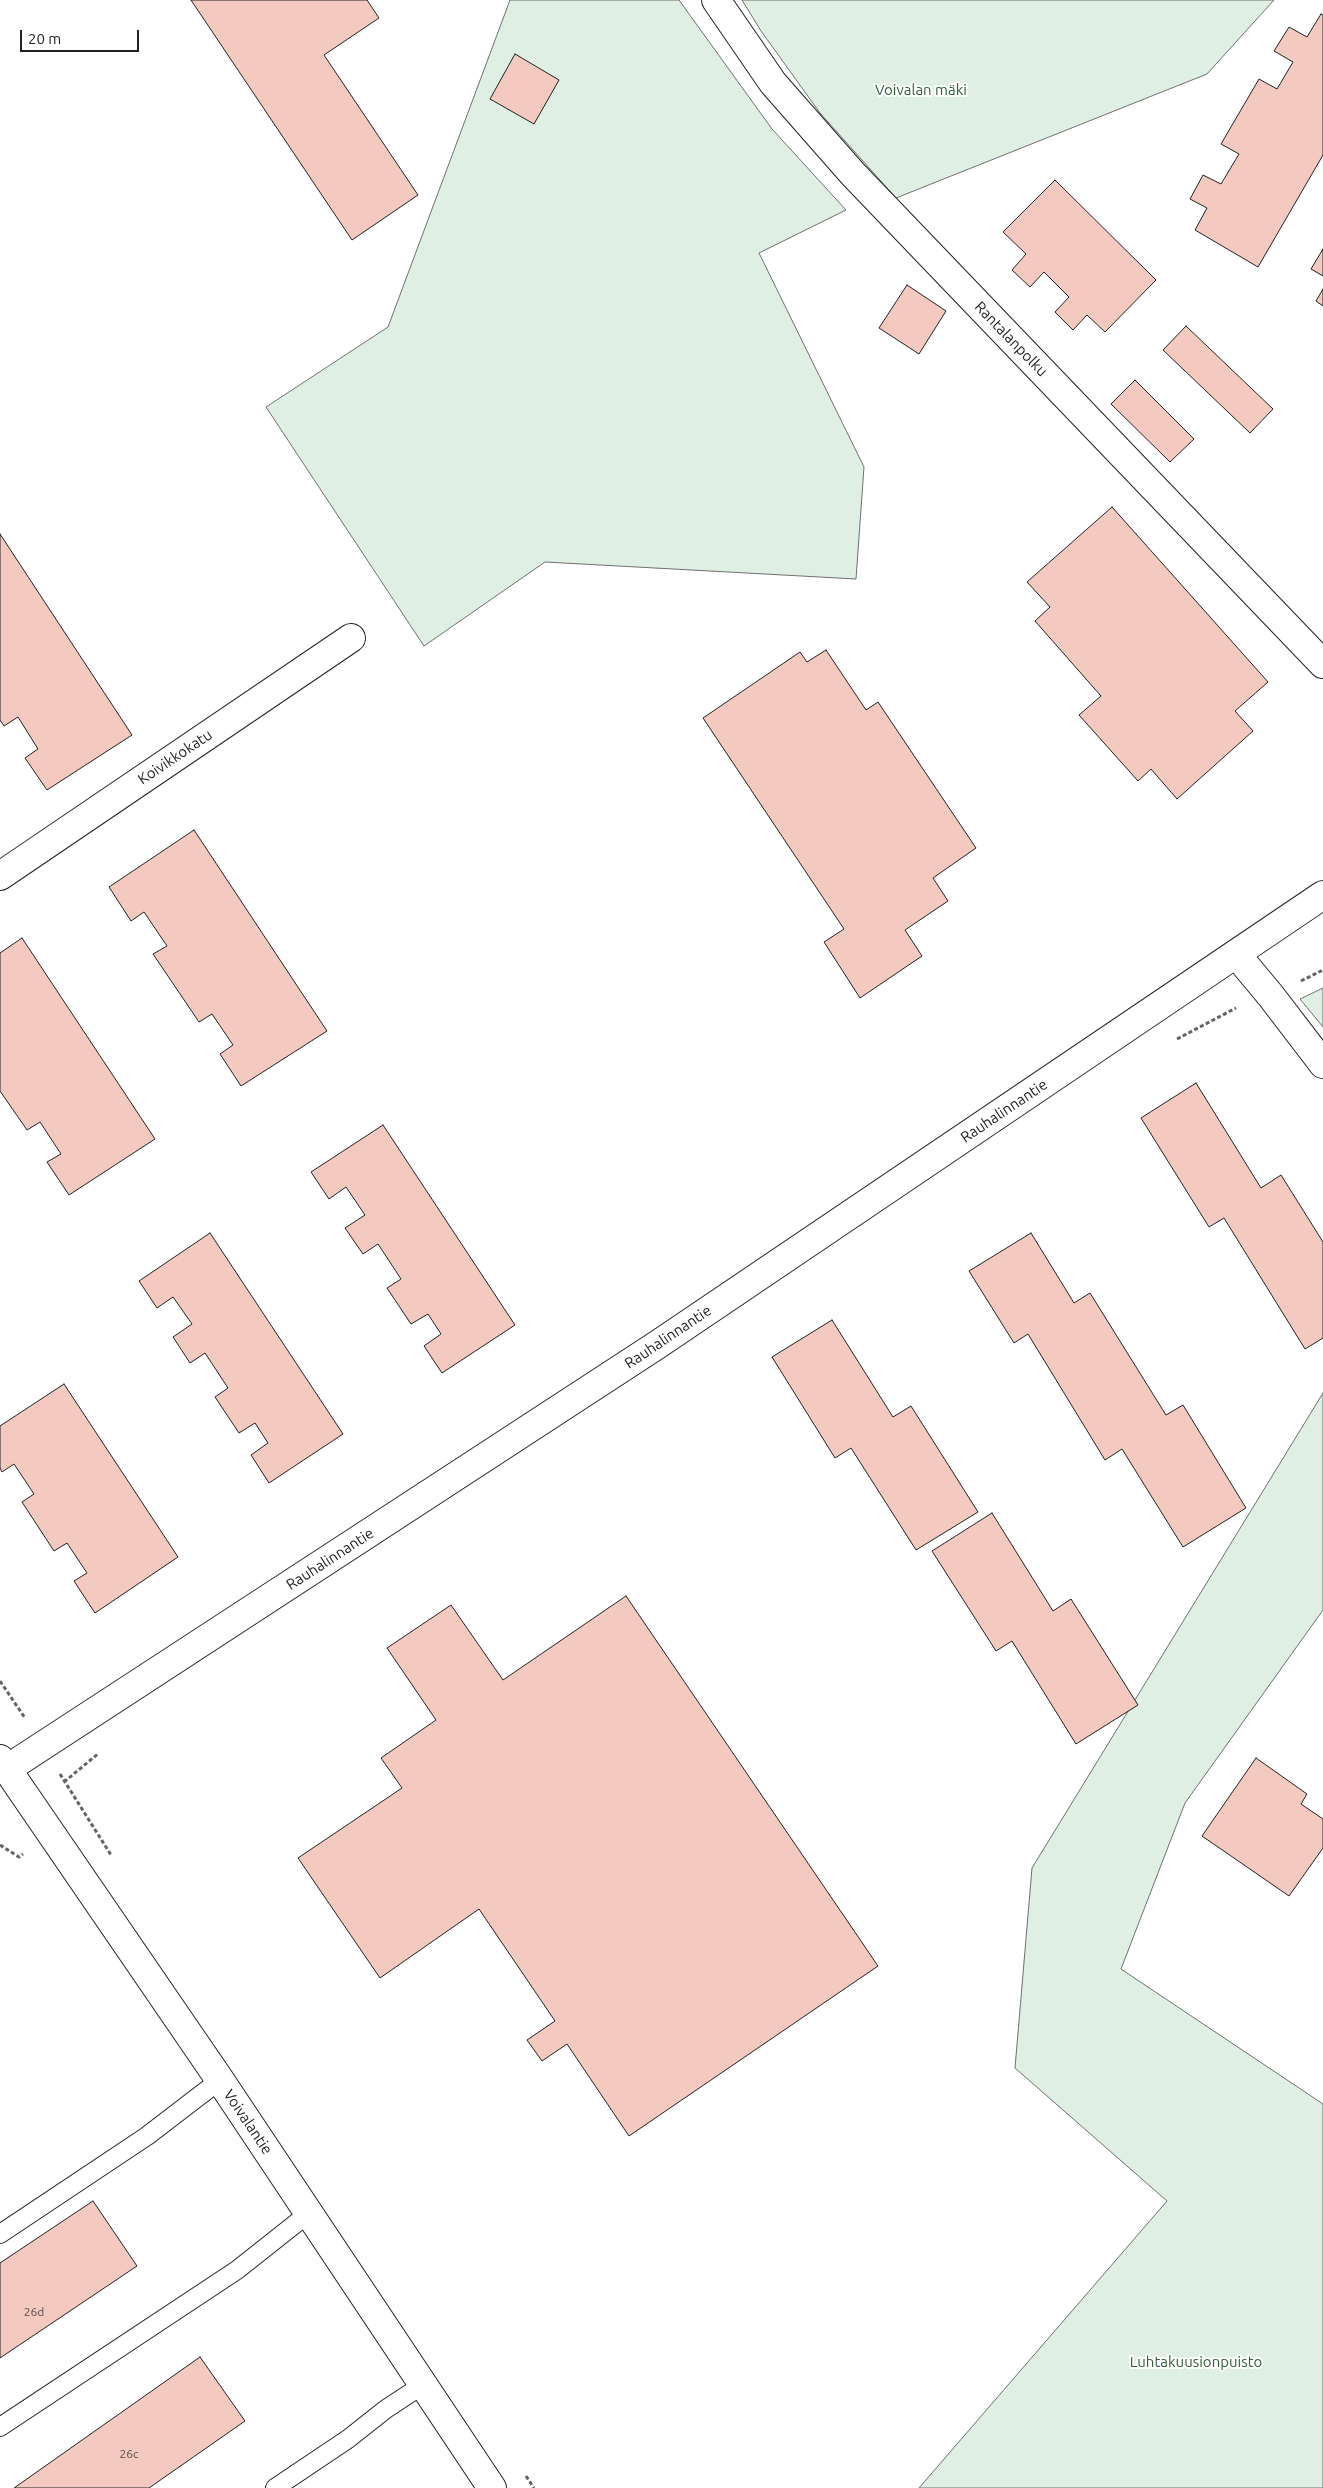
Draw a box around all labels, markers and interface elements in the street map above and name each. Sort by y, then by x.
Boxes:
scale bar [22,20,141,52]
text: 20 m [28,30,61,47]
park label: Voivalan mäki [875,81,967,99]
street label: Rantalanpolku [971,298,1051,380]
street label: Koivikkokatu [134,726,216,788]
street label: Rauhalinnantie [957,1075,1051,1147]
street label: Rauhalinnantie [621,1301,715,1373]
street label: Rauhalinnantie [283,1524,377,1594]
street label: Voivalantie [220,2086,276,2158]
house number: 26d [24,2305,44,2319]
park label: Luhtakuusionpuisto [1130,2353,1262,2371]
house number: 26c [119,2447,139,2461]

